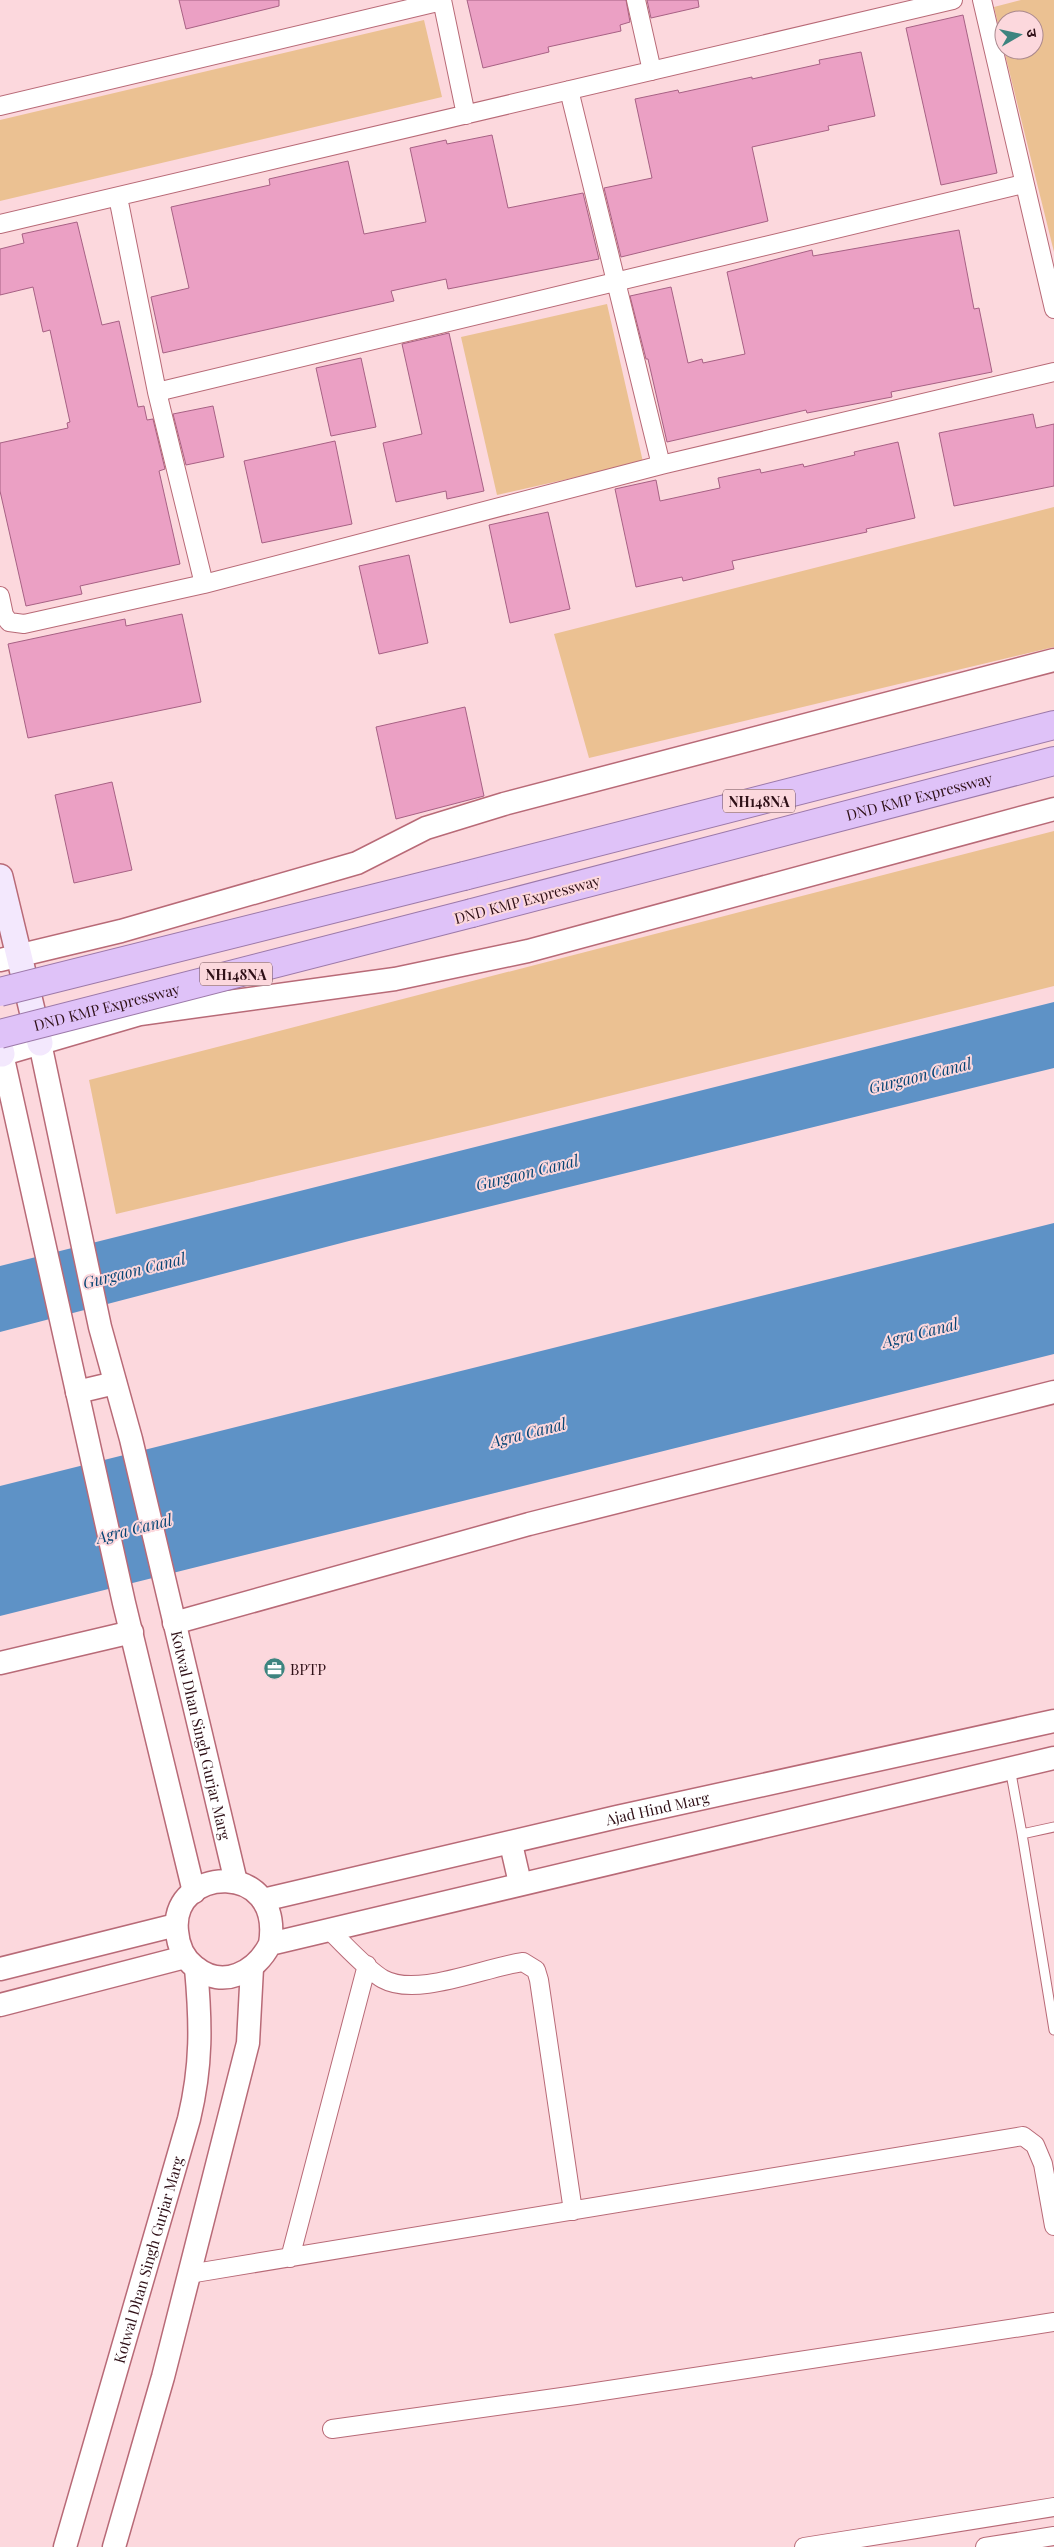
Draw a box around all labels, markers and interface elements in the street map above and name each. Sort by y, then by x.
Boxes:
north arrow [994,10,1044,60]
text: उ [1022,27,1042,39]
street label: DND KMP Expressway [844,767,995,825]
road number: NH148NA [723,789,795,812]
street label: DND KMP Expressway [452,870,603,928]
road number: NH148NA [200,962,272,986]
street label: DND KMP Expressway [31,978,182,1035]
water label: Gurgaon Canal [867,1052,974,1098]
water label: Gurgaon Canal [474,1149,581,1195]
water label: Gurgaon Canal [81,1247,188,1293]
water label: Agra Canal [878,1312,961,1352]
water label: Agra Canal [486,1412,569,1452]
water label: Agra Canal [92,1508,175,1548]
street label: Kotwal Dhan Singh Gurjar Marg [167,1629,236,1842]
office icon: BPTP [262,1657,286,1681]
place label: BPTP [290,1659,326,1679]
street label: Ajad Hind Marg [603,1787,711,1830]
street label: Kotwal Dhan Singh Gurjar Marg [109,2154,188,2366]

